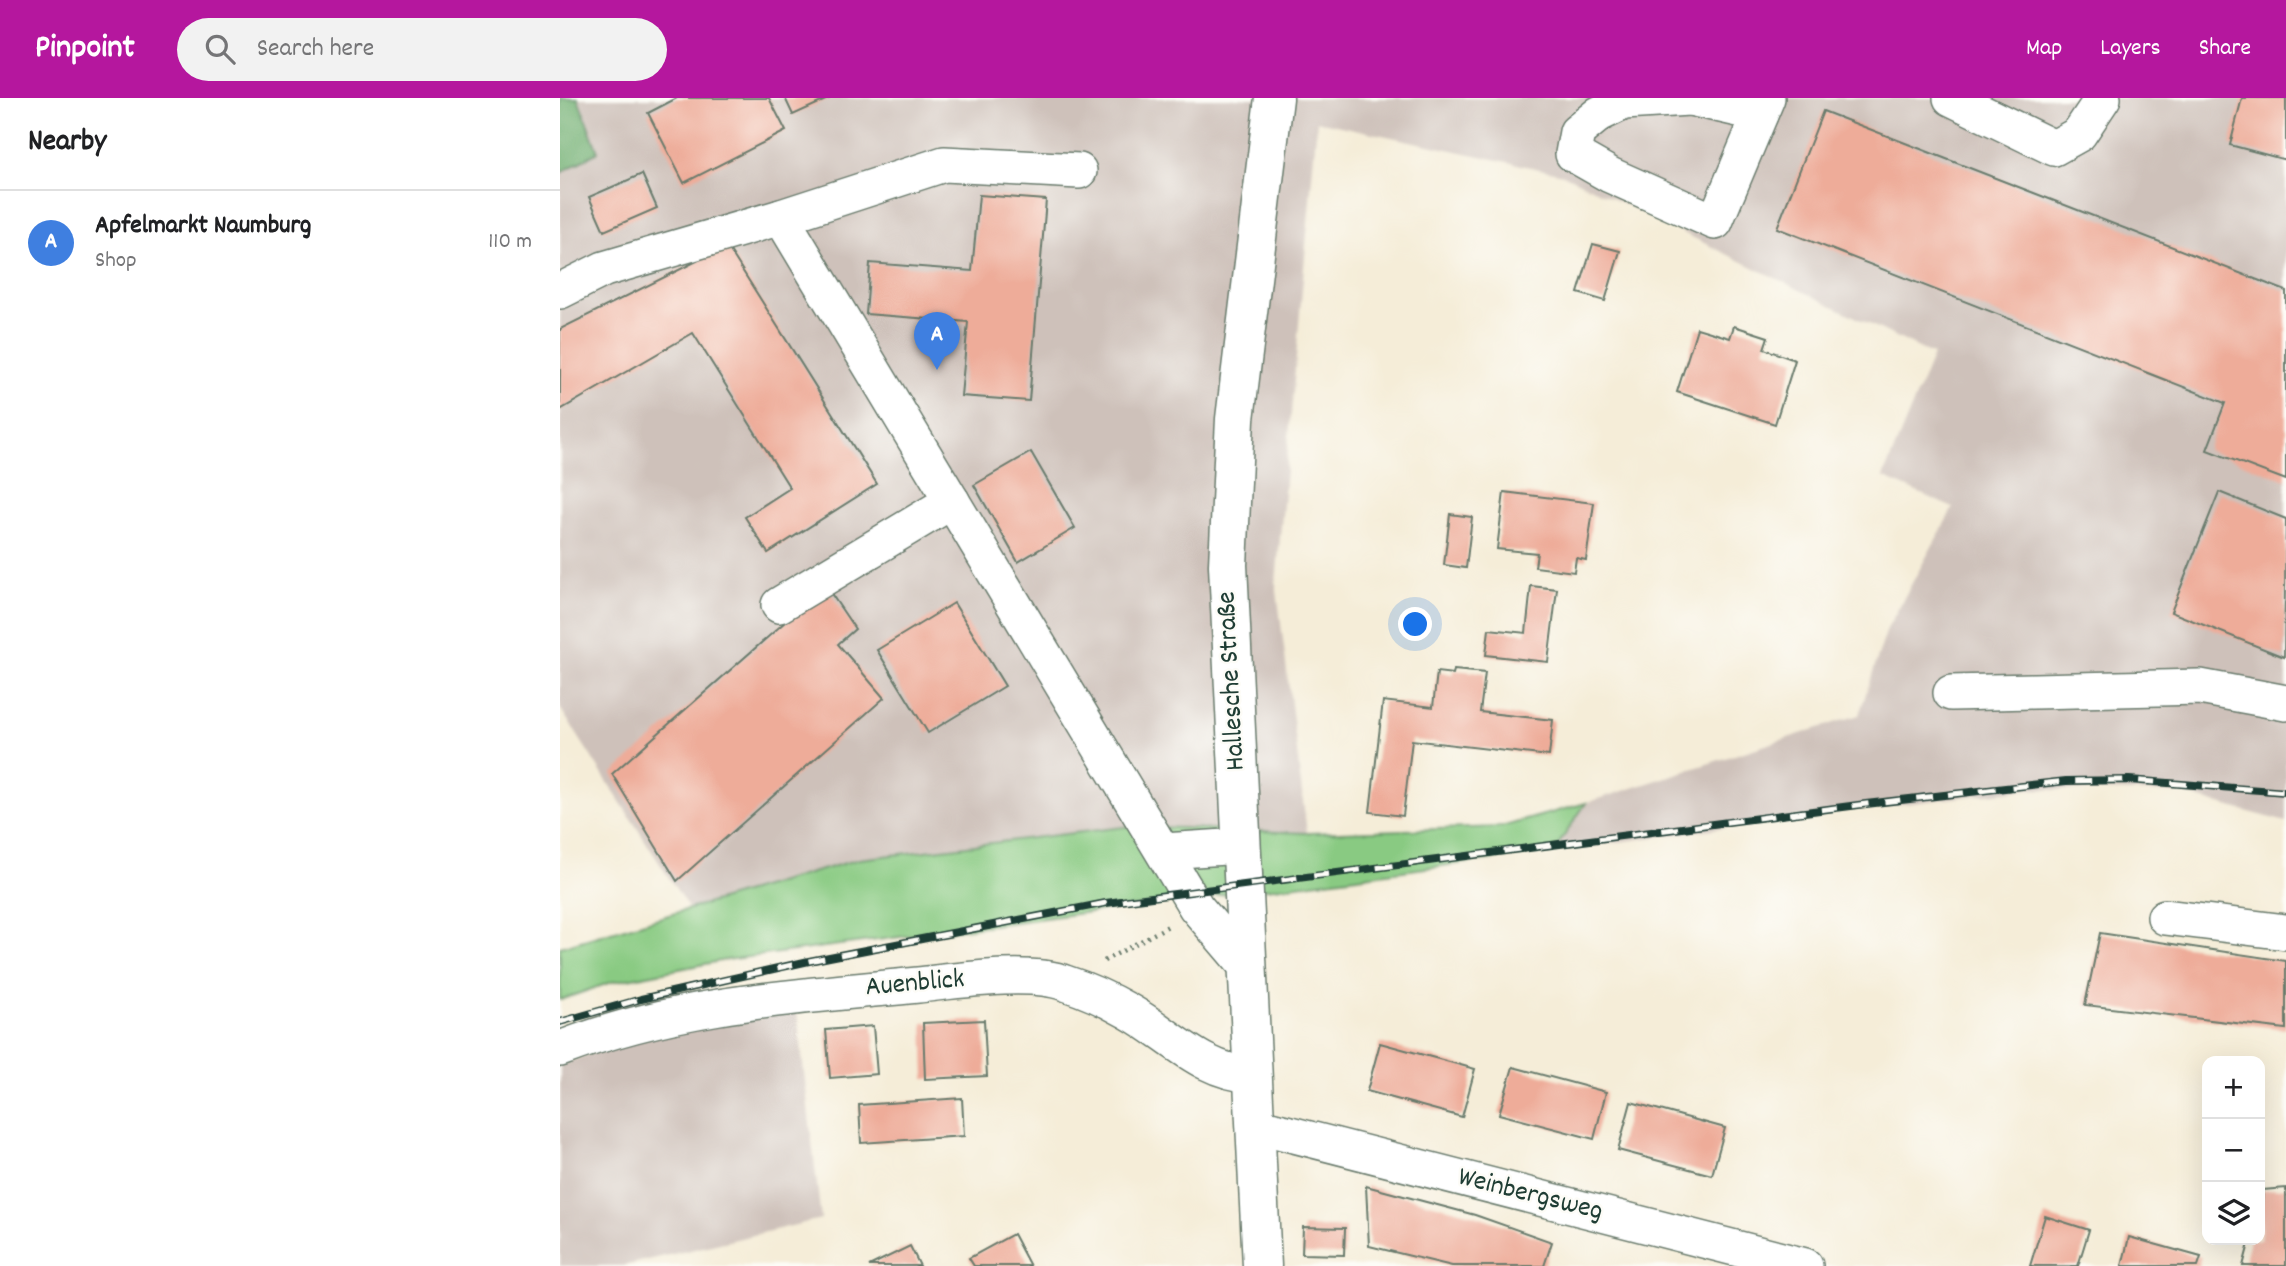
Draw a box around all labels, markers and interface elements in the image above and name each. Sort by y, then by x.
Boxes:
search box [177,18,667,81]
text: Pinpoint [35,26,135,73]
icon: search [201,30,239,68]
text: Search here [257,31,374,68]
text: Map [2026,32,2062,66]
text: Layers [2100,32,2161,66]
text: Share [2199,32,2251,66]
text: Nearby [28,122,106,165]
text: Apfelmarkt Naumburg [95,208,311,245]
text: A [45,226,57,259]
text: 110 m [488,226,532,259]
text: Shop [95,245,137,278]
pin: A [914,312,960,370]
street label: Hallesche Straße [1208,590,1258,772]
your location [1398,607,1432,641]
street label: Auenblick [864,961,966,1009]
map controls [2202,1056,2265,1245]
button: + [2202,1056,2265,1119]
button: − [2202,1119,2265,1182]
street label: Weinbergsweg [1453,1159,1607,1233]
button: layers [2202,1182,2265,1245]

